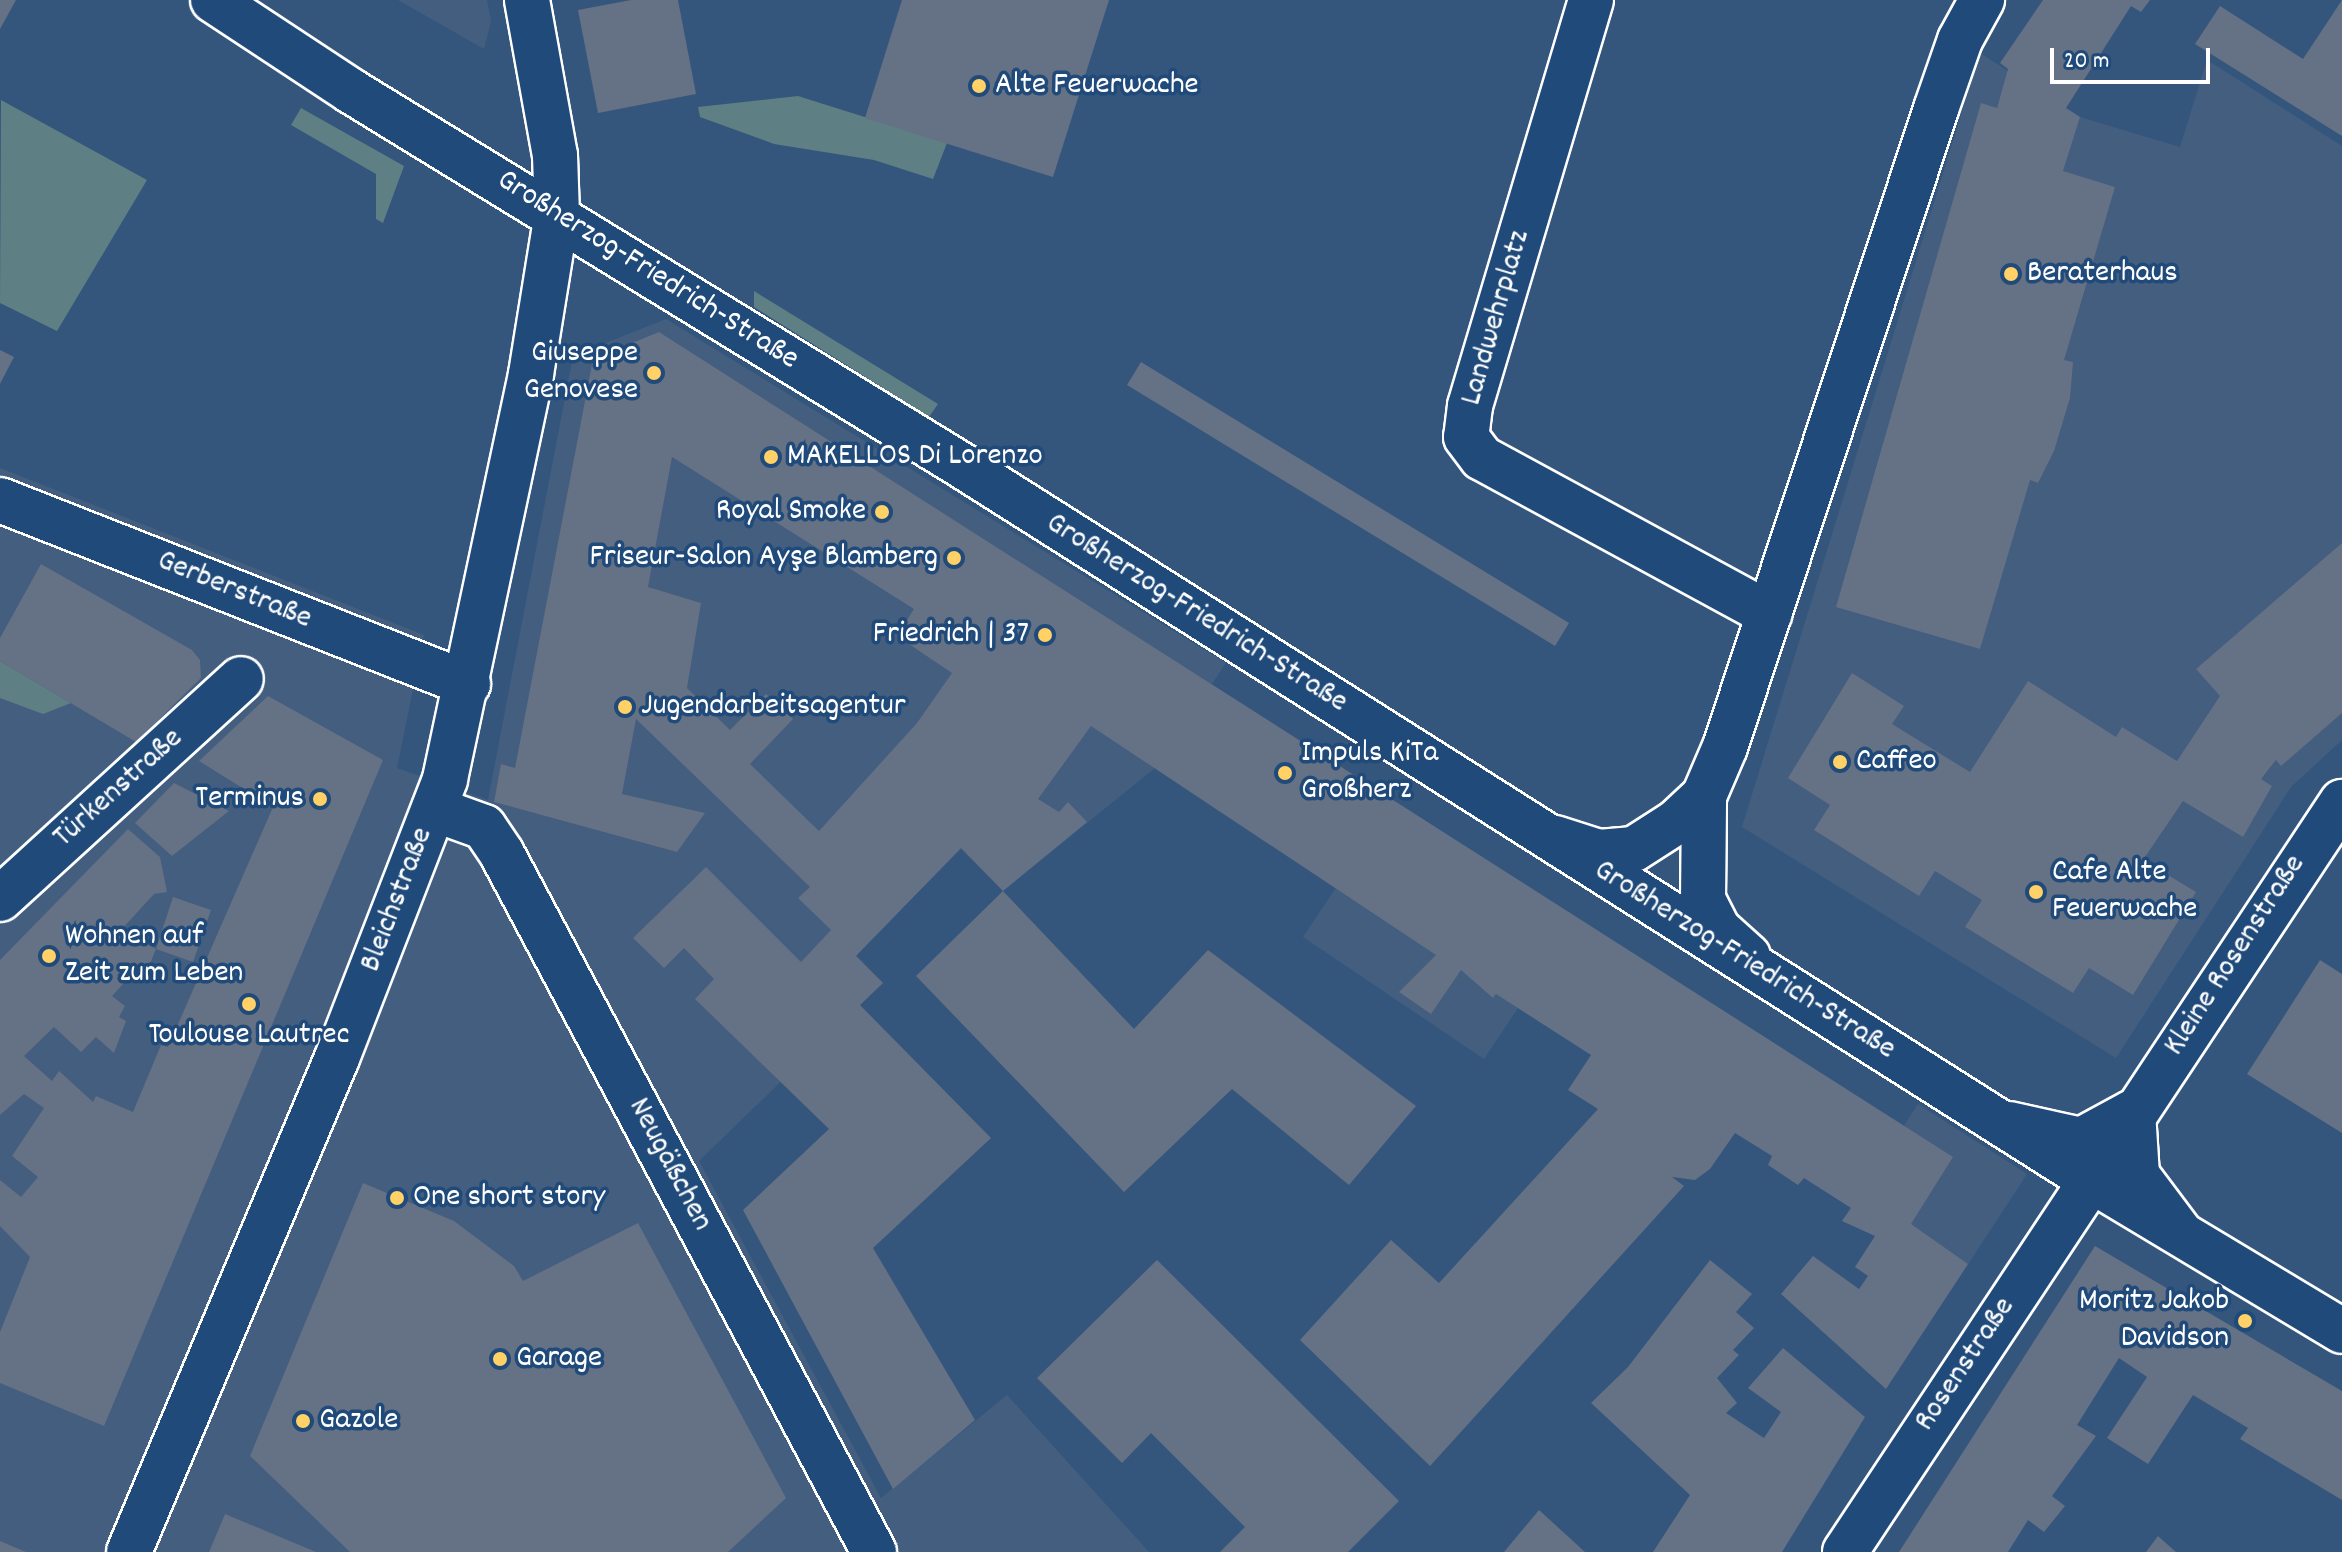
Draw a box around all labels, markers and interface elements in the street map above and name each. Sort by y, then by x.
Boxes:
scale bar [2054,32,2214,82]
text: 20 m [2064,45,2110,79]
place label: Alte Feuerwache [995,67,1199,105]
marker: Alte Feuerwache [970,77,988,95]
street label: Großherzog-Friedrich-Straße [489,162,805,380]
street label: Landwehrplatz [1454,226,1540,410]
place label: Beraterhaus [2027,255,2178,293]
marker: Beraterhaus [2002,265,2020,283]
place label: Giuseppe Genovese [524,336,638,411]
marker: Giuseppe Genovese [645,364,663,382]
place label: MAKELLOS Di Lorenzo [787,438,1043,476]
marker: MAKELLOS Di Lorenzo [762,448,780,466]
place label: Royal Smoke [716,493,866,531]
marker: Royal Smoke [873,503,891,521]
street label: Großherzog-Friedrich-Straße [1038,505,1354,723]
place label: Friseur-Salon Ayşe Blamberg [589,539,938,577]
street label: Gerberstraße [151,543,317,639]
marker: Friseur-Salon Ayşe Blamberg [945,549,963,567]
place label: Friedrich | 37 [873,616,1029,654]
marker: Friedrich | 37 [1036,626,1054,644]
place label: Jugendarbeitsagentur [641,688,906,726]
marker: Jugendarbeitsagentur [616,698,634,716]
street label: Türkenstraße [46,721,192,857]
place label: Impuls KiTa Großherz [1301,736,1438,811]
place label: Caffeo [1856,743,1937,781]
marker: Caffeo [1831,753,1849,771]
marker: Impuls KiTa Großherz [1276,764,1294,782]
place label: Terminus [195,780,304,818]
marker: Terminus [311,790,329,808]
street label: Bleichstraße [353,822,443,978]
street label: Kleine Rosenstraße [2157,848,2315,1064]
street label: Großherzog-Friedrich-Straße [1586,852,1902,1070]
place label: Cafe Alte Feuerwache [2052,855,2197,930]
marker: Cafe Alte Feuerwache [2027,883,2045,901]
place label: Wohnen auf Zeit zum Leben [65,919,243,994]
marker: Wohnen auf Zeit zum Leben [40,947,58,965]
marker: Toulouse Lautrec [240,995,258,1013]
place label: Toulouse Lautrec [149,1017,349,1055]
street label: Neugäßchen [618,1092,720,1238]
place label: One short story [413,1179,605,1217]
marker: One short story [388,1189,406,1207]
place label: Moritz Jakob Davidson [2079,1284,2229,1359]
street label: Rosenstraße [1907,1291,2025,1439]
marker: Moritz Jakob Davidson [2236,1312,2254,1330]
place label: Garage [516,1340,602,1378]
marker: Garage [491,1350,509,1368]
place label: Gazole [319,1402,398,1440]
marker: Gazole [294,1412,312,1430]

